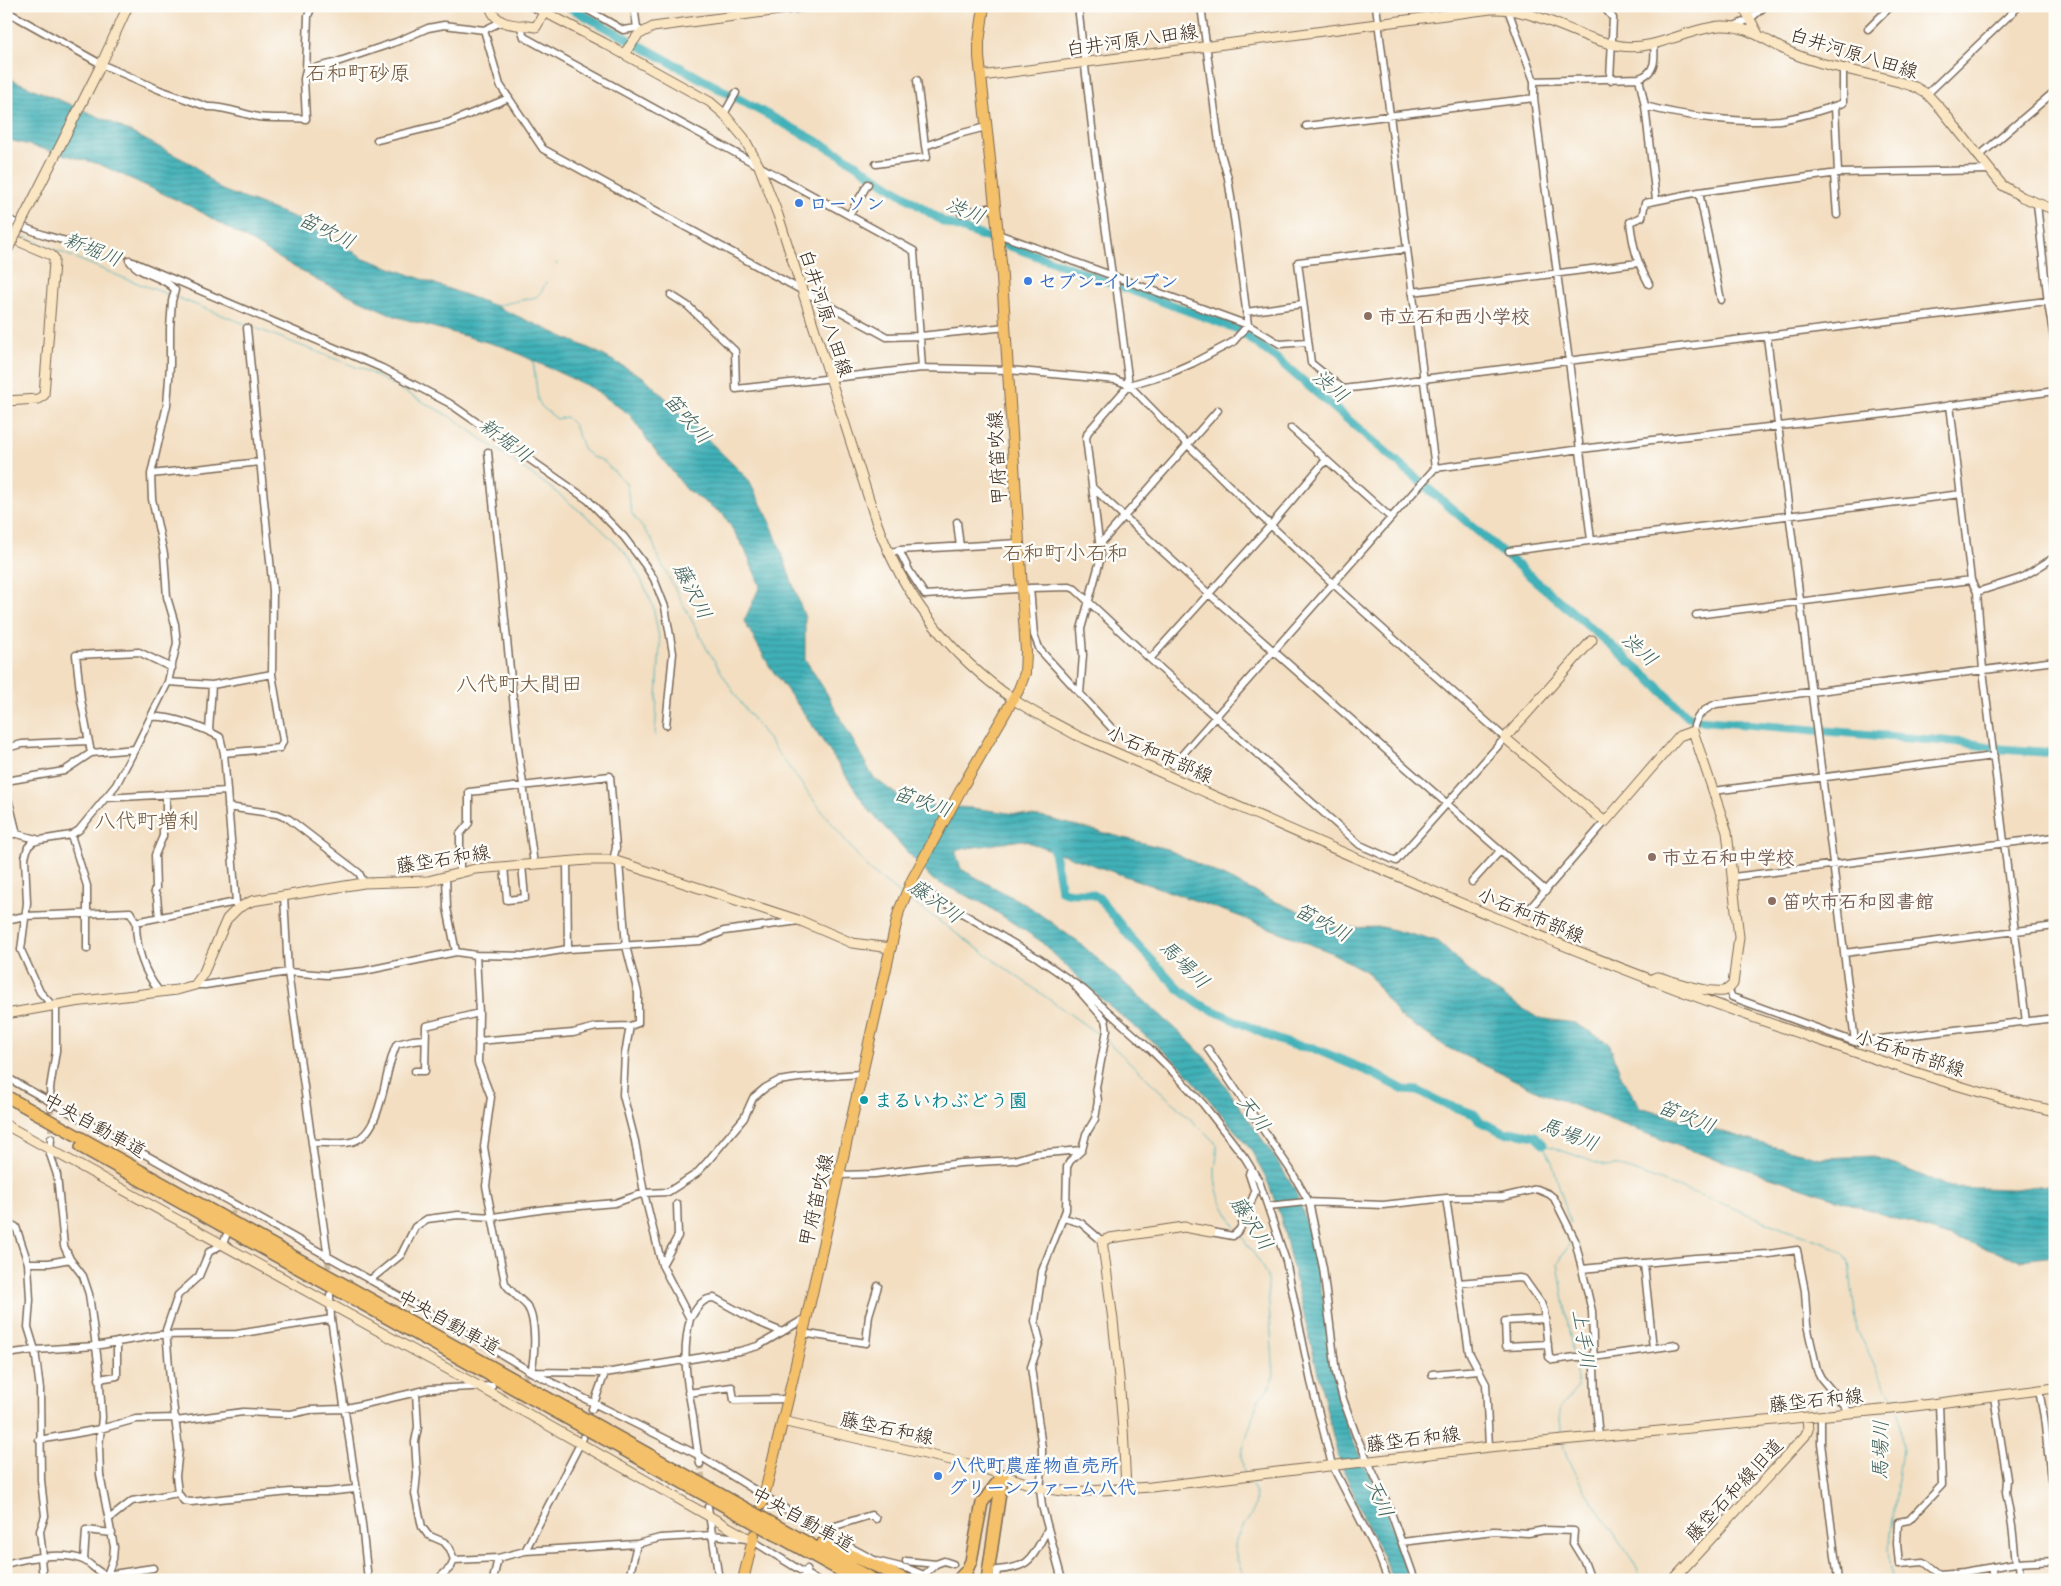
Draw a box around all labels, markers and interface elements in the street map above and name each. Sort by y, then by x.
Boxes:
street label: 白井河原八田線 [1065,19,1199,61]
street label: 白井河原八田線 [1787,23,1921,83]
district label: 石和町砂原 [306,60,411,85]
water label: 渋川 [943,191,989,229]
place label: ローソン [809,192,885,215]
marker: ローソン [793,197,805,209]
water label: 笛吹川 [295,206,359,254]
water label: 新堀川 [61,227,125,271]
street label: 白井河原八田線 [795,246,857,380]
place label: セブン-イレブン [1038,270,1179,293]
marker: セブン-イレブン [1022,275,1034,287]
place label: 市立石和西小学校 [1378,305,1530,328]
marker: 市立石和西小学校 [1362,310,1374,322]
water label: 渋川 [1308,364,1354,408]
water label: 笛吹川 [659,387,717,449]
street label: 甲府笛吹線 [983,410,1011,506]
water label: 新堀川 [475,412,537,468]
district label: 石和町小石和 [1002,540,1128,565]
water label: 藤沢川 [669,559,717,623]
water label: 渋川 [1617,627,1663,671]
district label: 八代町大間田 [456,671,582,696]
street label: 小石和市部線 [1103,720,1217,788]
water label: 笛吹川 [891,780,955,822]
district label: 八代町増利 [95,808,200,833]
street label: 藤垈石和線 [394,840,492,878]
place label: 市立石和中学校 [1662,846,1795,869]
marker: 市立石和中学校 [1646,851,1658,863]
water label: 藤沢川 [905,874,967,928]
street label: 小石和市部線 [1474,882,1588,948]
place label: 笛吹市石和図書館 [1782,890,1934,913]
marker: 笛吹市石和図書館 [1766,895,1778,907]
water label: 笛吹川 [1291,897,1355,947]
water label: 馬場川 [1155,935,1215,993]
street label: 小石和市部線 [1852,1024,1968,1082]
street label: 中央自動車道 [40,1087,150,1163]
place label: まるいわぶどう園 [874,1089,1028,1112]
water label: 天川 [1232,1090,1276,1136]
marker: まるいわぶどう園 [858,1094,870,1106]
water label: 笛吹川 [1655,1094,1719,1138]
water label: 馬場川 [1538,1112,1602,1156]
street label: 甲府笛吹線 [794,1151,838,1249]
water label: 藤沢川 [1226,1191,1278,1255]
street label: 中央自動車道 [394,1284,504,1360]
water label: 上手川 [1567,1307,1601,1371]
street label: 藤垈石和線 [1768,1384,1864,1416]
street label: 藤垈石和線 [838,1407,936,1449]
water label: 馬場川 [1867,1420,1893,1480]
street label: 藤垈石和線 [1364,1422,1462,1456]
street label: 藤垈石和線旧道 [1680,1434,1788,1546]
place label: 八代町農産物直売所 グリーンファーム八代 [948,1454,1136,1499]
marker: 八代町農産物直売所 グリーンファーム八代 [932,1470,944,1482]
water label: 天川 [1361,1475,1399,1521]
street label: 中央自動車道 [748,1481,858,1557]

